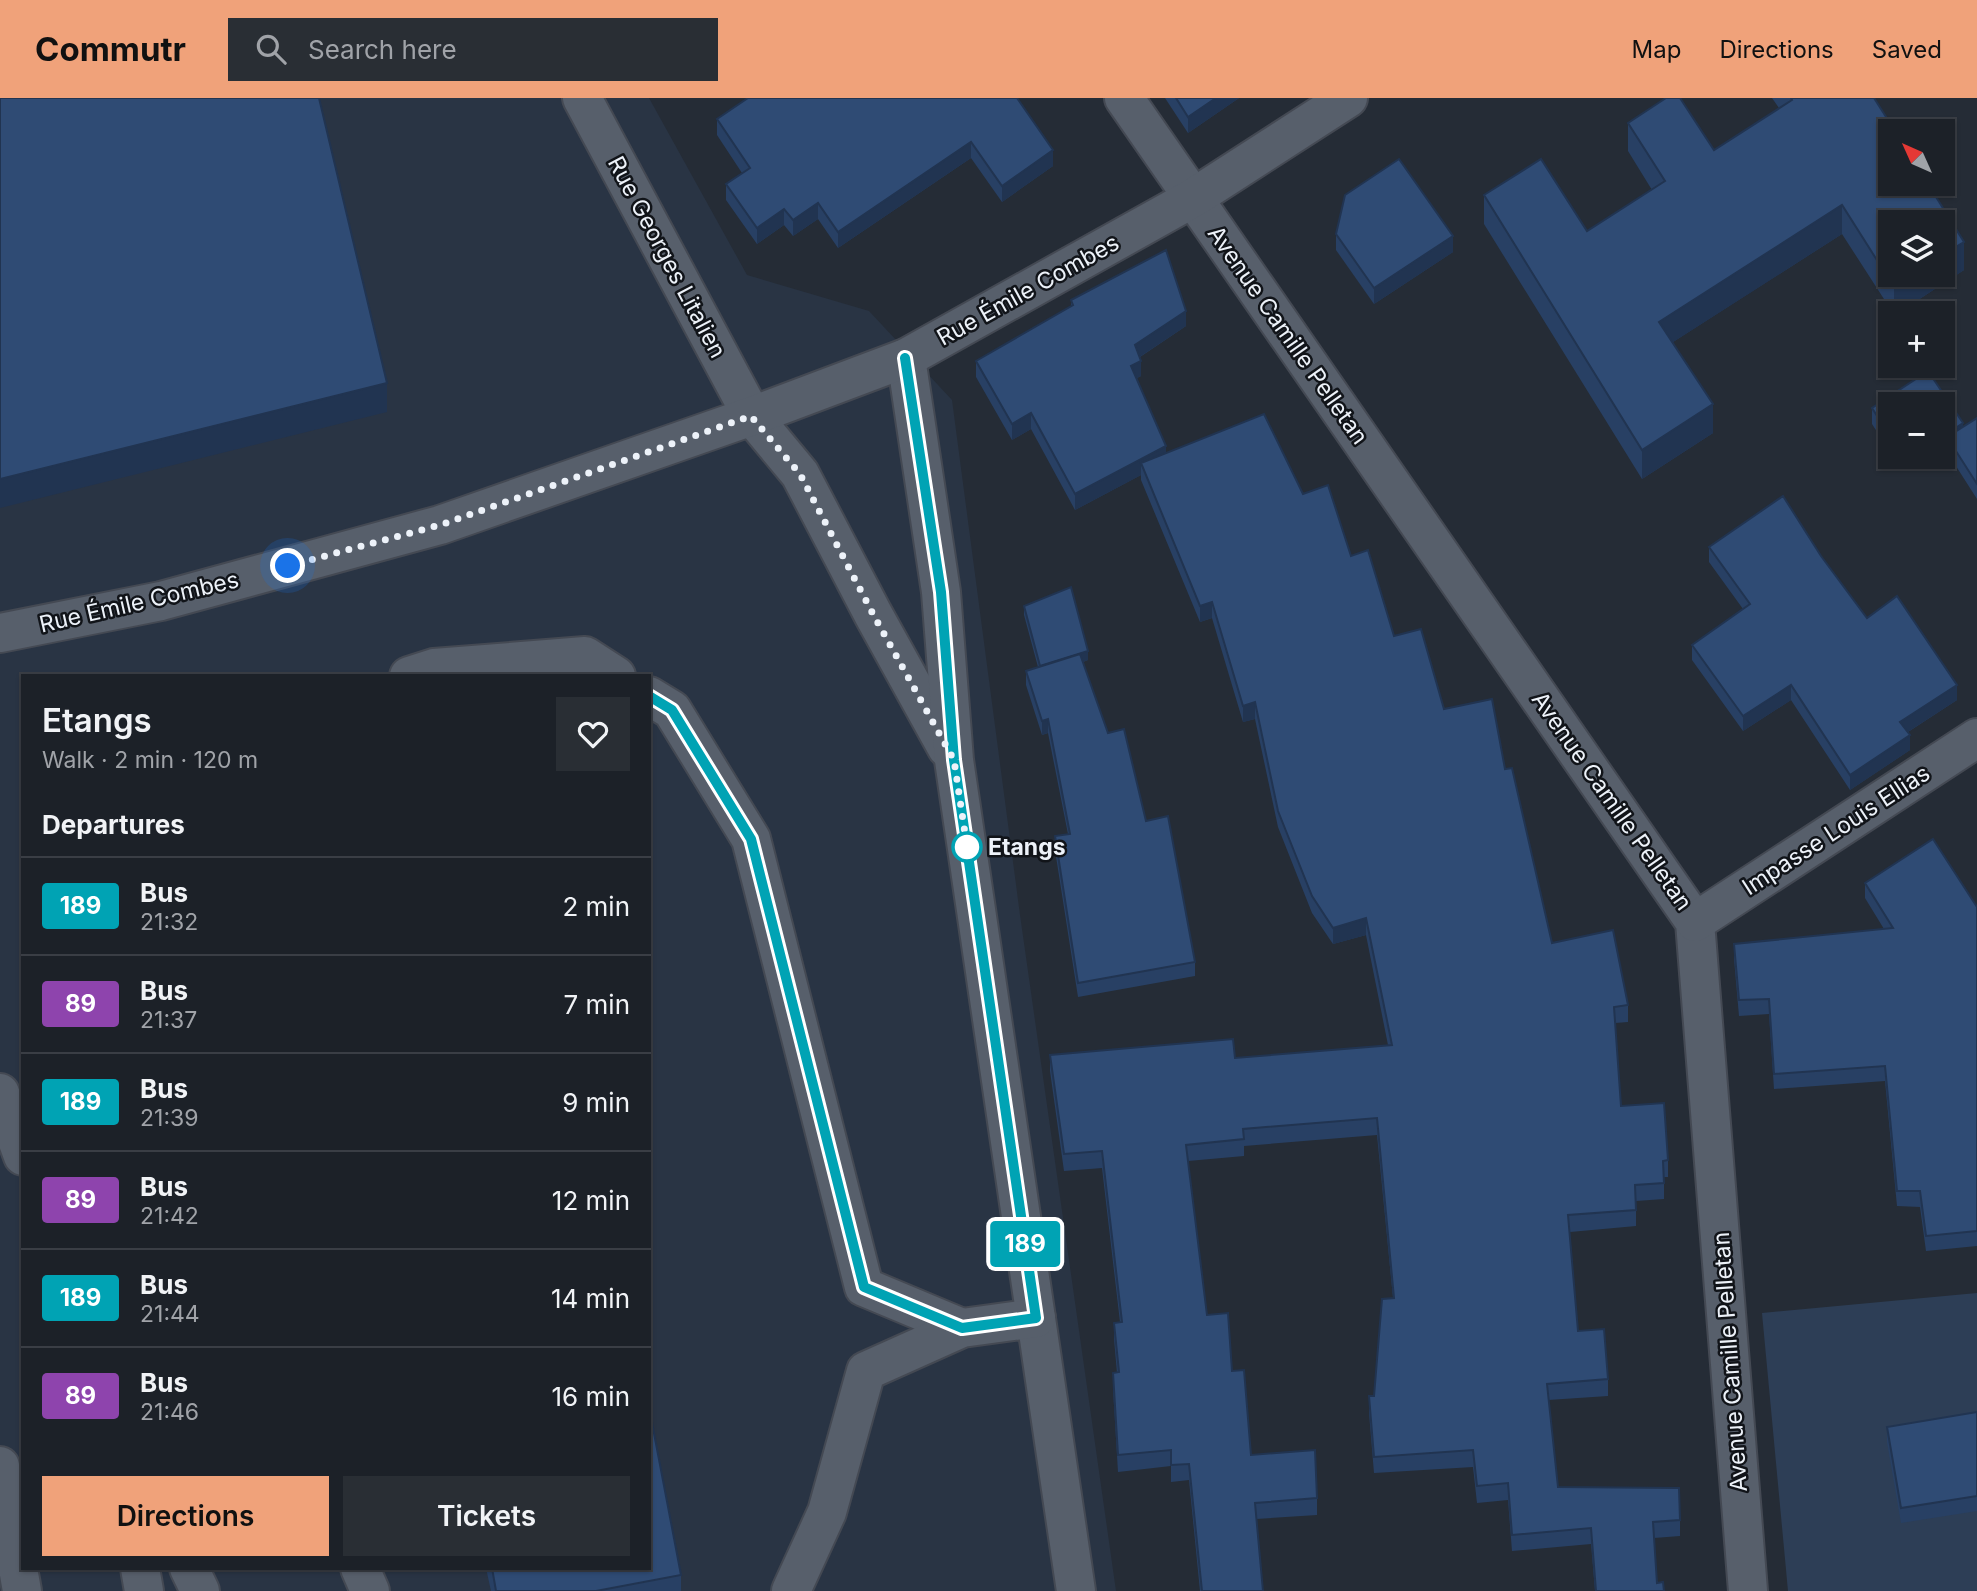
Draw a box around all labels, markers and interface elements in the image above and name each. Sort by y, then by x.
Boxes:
search box [228,18,718,81]
text: Commutr [35,29,186,69]
icon: search [252,30,290,68]
text: Search here [308,34,457,65]
text: Map [1632,35,1681,64]
text: Directions [1719,35,1834,64]
text: Saved [1872,35,1942,64]
north arrow [1878,119,1955,196]
map controls [1878,119,1955,469]
street label: Rue Georges Litalien [602,151,732,363]
button: layers [1878,210,1955,287]
street label: Avenue Camille Pelletan [1202,220,1374,450]
street label: Rue Émile Combes [932,228,1124,352]
button: + [1878,301,1955,378]
button: − [1878,392,1955,469]
your location [270,548,305,583]
street label: Rue Émile Combes [37,565,241,639]
street label: Avenue Camille Pelletan [1526,686,1698,916]
button: heart [556,697,630,771]
text: Etangs [42,700,152,740]
text: Walk · 2 min · 120 m [42,746,258,774]
street label: Impasse Louis Ellias [1737,759,1935,901]
text: Departures [42,809,185,840]
marker: Etangs [952,832,982,862]
place label: Etangs [988,833,1066,861]
text: Bus [140,877,188,908]
text: 189 [60,891,101,920]
text: 2 min [562,891,630,922]
text: 21:32 [140,908,198,936]
text: Bus [140,975,188,1006]
text: 89 [65,989,96,1018]
text: 7 min [564,989,630,1020]
text: 21:37 [140,1006,197,1034]
text: Bus [140,1073,188,1104]
text: 189 [60,1087,101,1116]
text: 9 min [562,1087,630,1118]
text: 21:39 [140,1104,198,1132]
text: Bus [140,1171,188,1202]
text: 89 [65,1185,96,1214]
text: 12 min [552,1185,630,1216]
text: 21:42 [140,1202,199,1230]
line badge: 189 [985,1221,1065,1267]
text: 189 [1004,1229,1046,1258]
street label: Avenue Camille Pelletan [1707,1231,1753,1493]
text: Bus [140,1269,188,1300]
text: 189 [60,1283,101,1312]
text: 14 min [551,1283,630,1314]
text: 21:44 [140,1300,200,1328]
text: Bus [140,1367,188,1398]
text: 89 [65,1381,96,1410]
text: 16 min [552,1381,630,1412]
text: 21:46 [140,1398,199,1426]
button: Directions [42,1476,329,1556]
button: Tickets [343,1476,630,1556]

